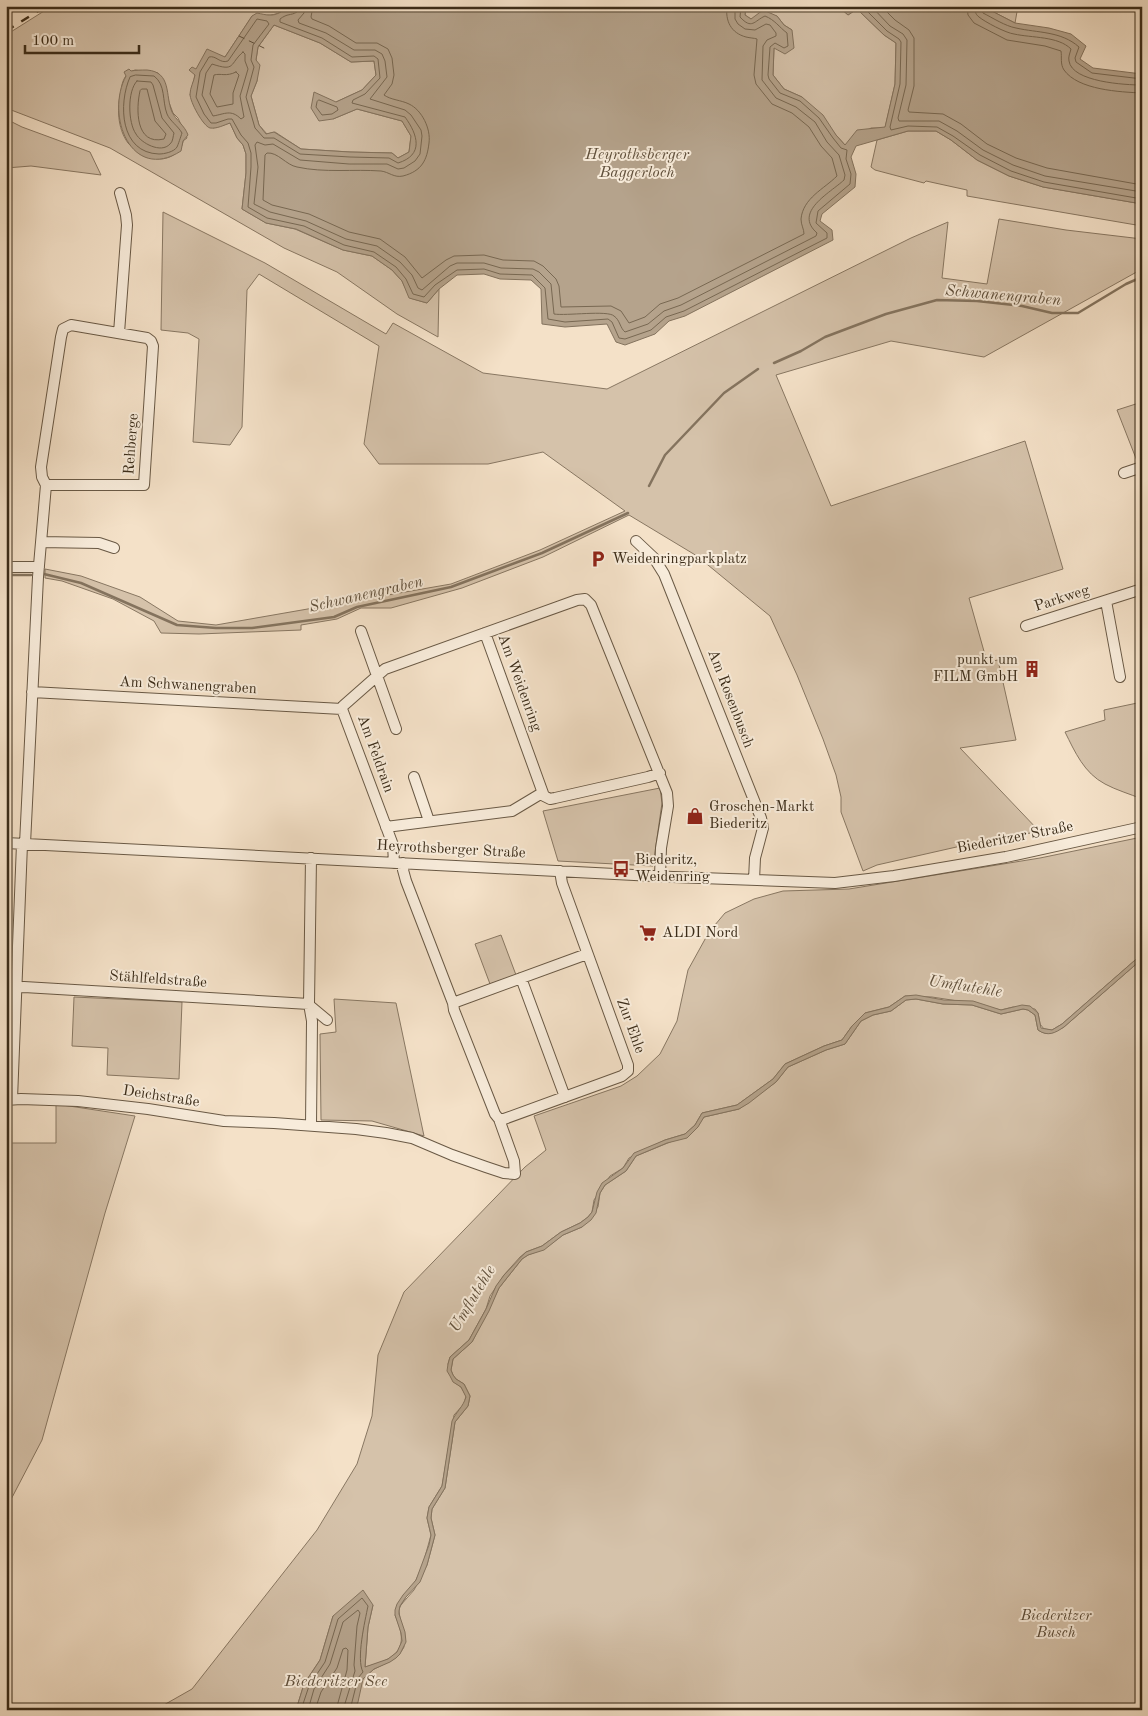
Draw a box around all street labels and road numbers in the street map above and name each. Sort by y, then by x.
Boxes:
street label: Rehberge [122,413,142,475]
street label: Parkweg [1033,583,1091,615]
street label: Am Weidenring [494,632,544,734]
street label: Am Rosenbusch [704,648,756,750]
street label: Am Schwanengraben [119,675,257,697]
street label: Am Feldrain [354,713,396,795]
street label: Biederitzer Straße [956,819,1075,857]
street label: Heyrothsberger Straße [376,839,526,861]
street label: Stählfeldstraße [109,969,208,991]
street label: Zur Ehle [613,996,647,1056]
street label: Deichstraße [122,1084,201,1110]

